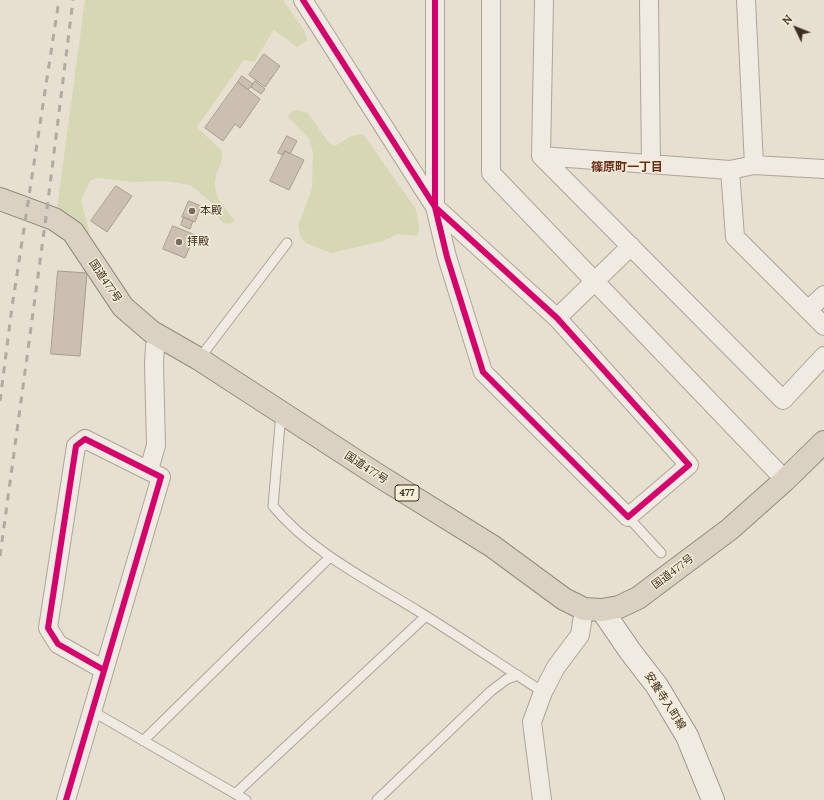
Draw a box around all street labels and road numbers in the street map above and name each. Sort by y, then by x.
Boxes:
street label: 国道477号 [86,257,124,305]
street label: 国道477号 [342,449,390,487]
road number: 477 [395,485,419,501]
street label: 国道477号 [649,552,697,592]
street label: 安養寺入町線 [641,670,689,732]

